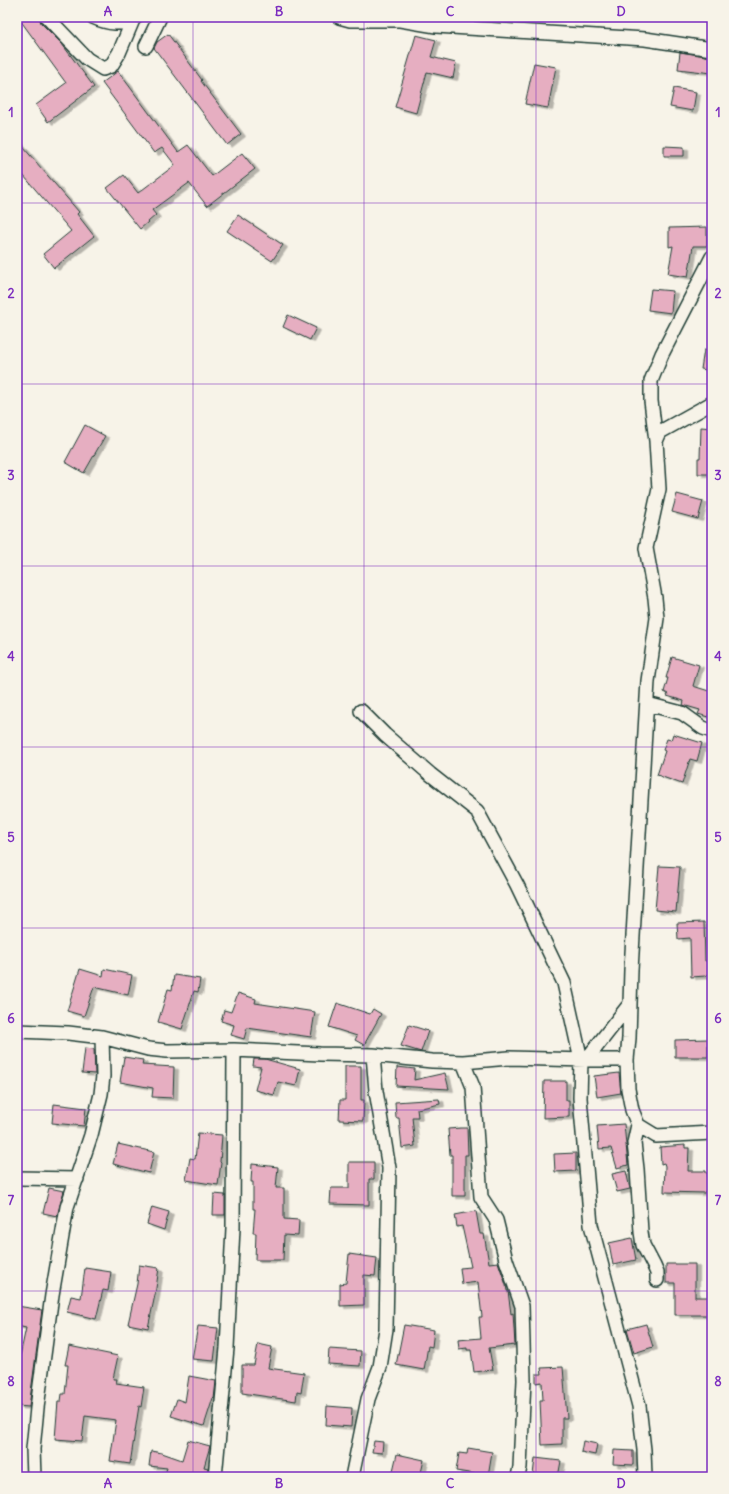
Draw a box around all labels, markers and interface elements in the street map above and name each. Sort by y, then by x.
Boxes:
text: A [104,3,113,20]
text: B [275,3,284,20]
text: C [446,3,455,20]
text: D [616,3,626,20]
text: 1 [8,104,14,121]
text: 1 [715,104,721,121]
text: 2 [7,285,15,302]
text: 2 [714,285,722,302]
text: 3 [7,467,15,484]
text: 3 [714,467,722,484]
text: 4 [7,648,15,665]
text: 4 [714,648,722,665]
text: 5 [7,829,15,846]
text: 5 [714,829,722,846]
text: 6 [7,1010,15,1027]
text: 6 [714,1010,722,1027]
text: 7 [8,1192,15,1209]
text: 7 [715,1192,722,1209]
text: 8 [7,1373,15,1390]
text: 8 [714,1373,722,1390]
text: A [104,1475,113,1492]
text: B [275,1475,284,1492]
text: C [446,1475,455,1492]
text: D [616,1475,626,1492]

